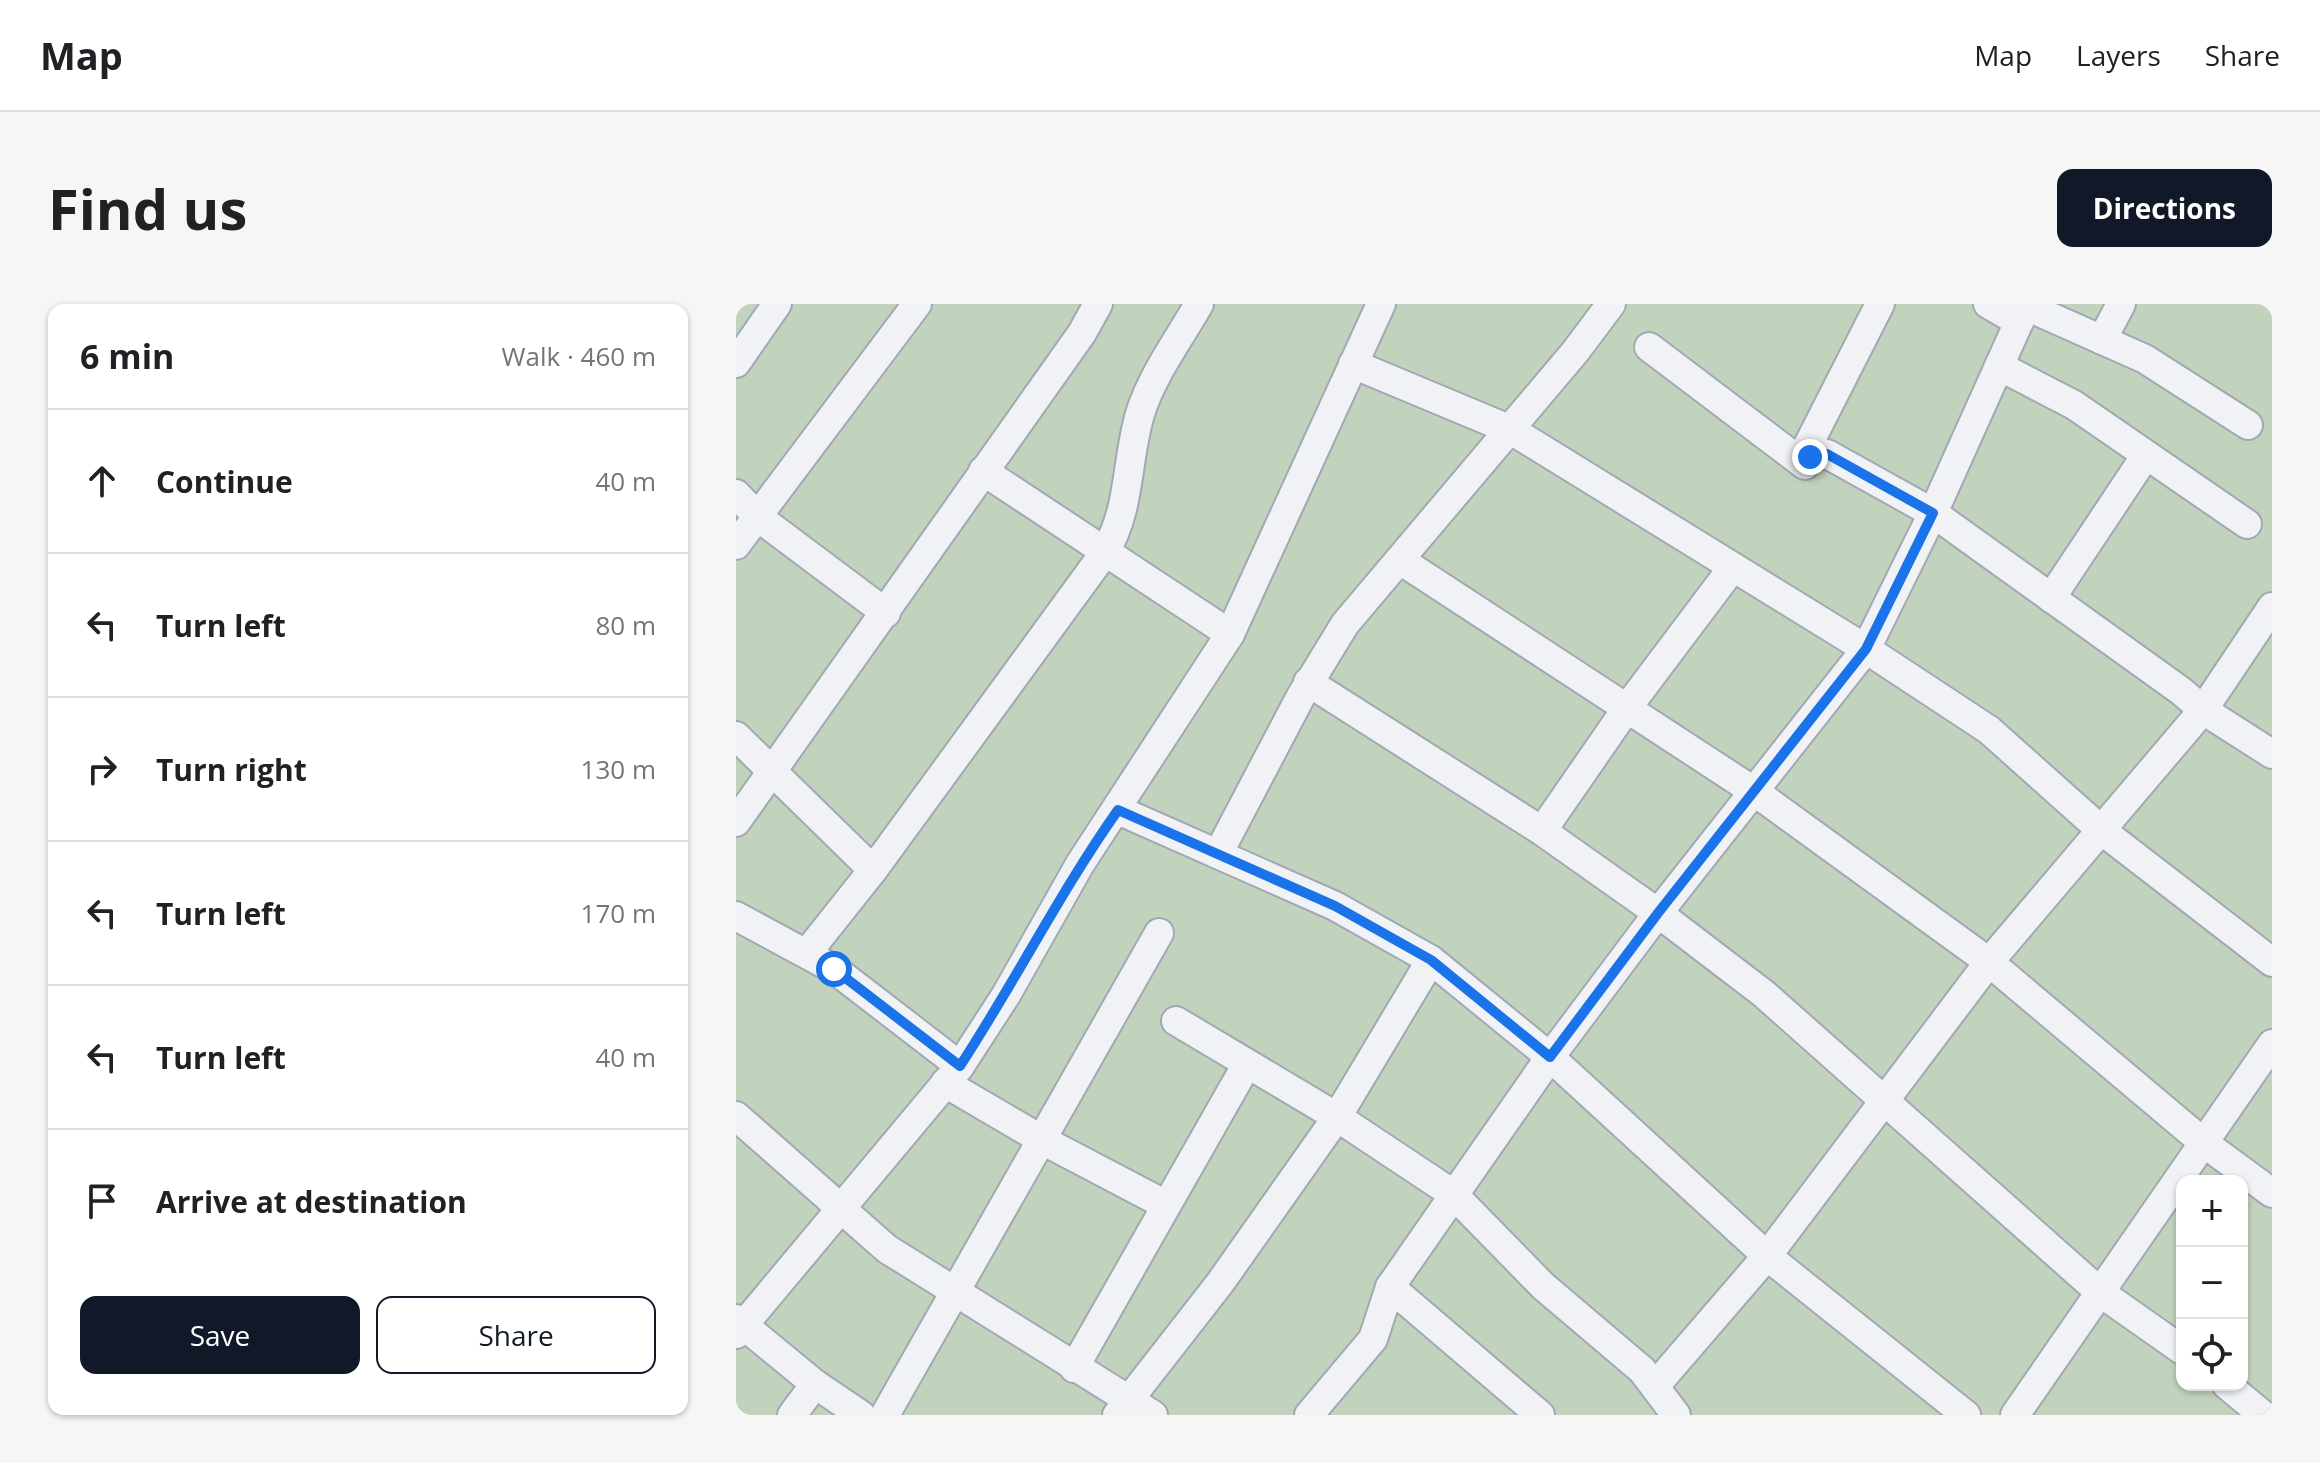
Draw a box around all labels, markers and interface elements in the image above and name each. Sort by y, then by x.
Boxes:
text: Map [40,29,123,81]
text: Map [1974,36,2032,74]
text: Layers [2076,36,2161,74]
text: Share [2205,36,2280,74]
button: Directions [2057,169,2272,247]
text: Find us [48,170,247,246]
text: 6 min [80,333,174,379]
text: Walk · 460 m [502,338,656,374]
route end [1792,439,1828,475]
icon: ahead [80,459,124,503]
text: Continue [156,461,293,502]
text: 40 m [595,463,656,499]
icon: left [80,603,124,647]
text: Turn left [156,605,286,646]
text: 80 m [595,607,656,643]
icon: right [80,747,124,791]
text: Turn right [156,749,307,790]
text: 130 m [581,751,656,787]
icon: left [80,891,124,935]
text: Turn left [156,893,286,934]
text: 170 m [581,895,656,931]
route start [816,951,852,987]
icon: left [80,1035,124,1079]
text: Turn left [156,1037,286,1078]
text: 40 m [595,1039,656,1075]
map controls [2176,1175,2248,1391]
button: + [2176,1175,2248,1247]
icon: arrive [80,1179,124,1223]
text: Arrive at destination [156,1181,467,1222]
button: − [2176,1247,2248,1319]
button: Save [80,1296,360,1374]
button: Share [376,1296,656,1374]
button: locate [2176,1319,2248,1391]

